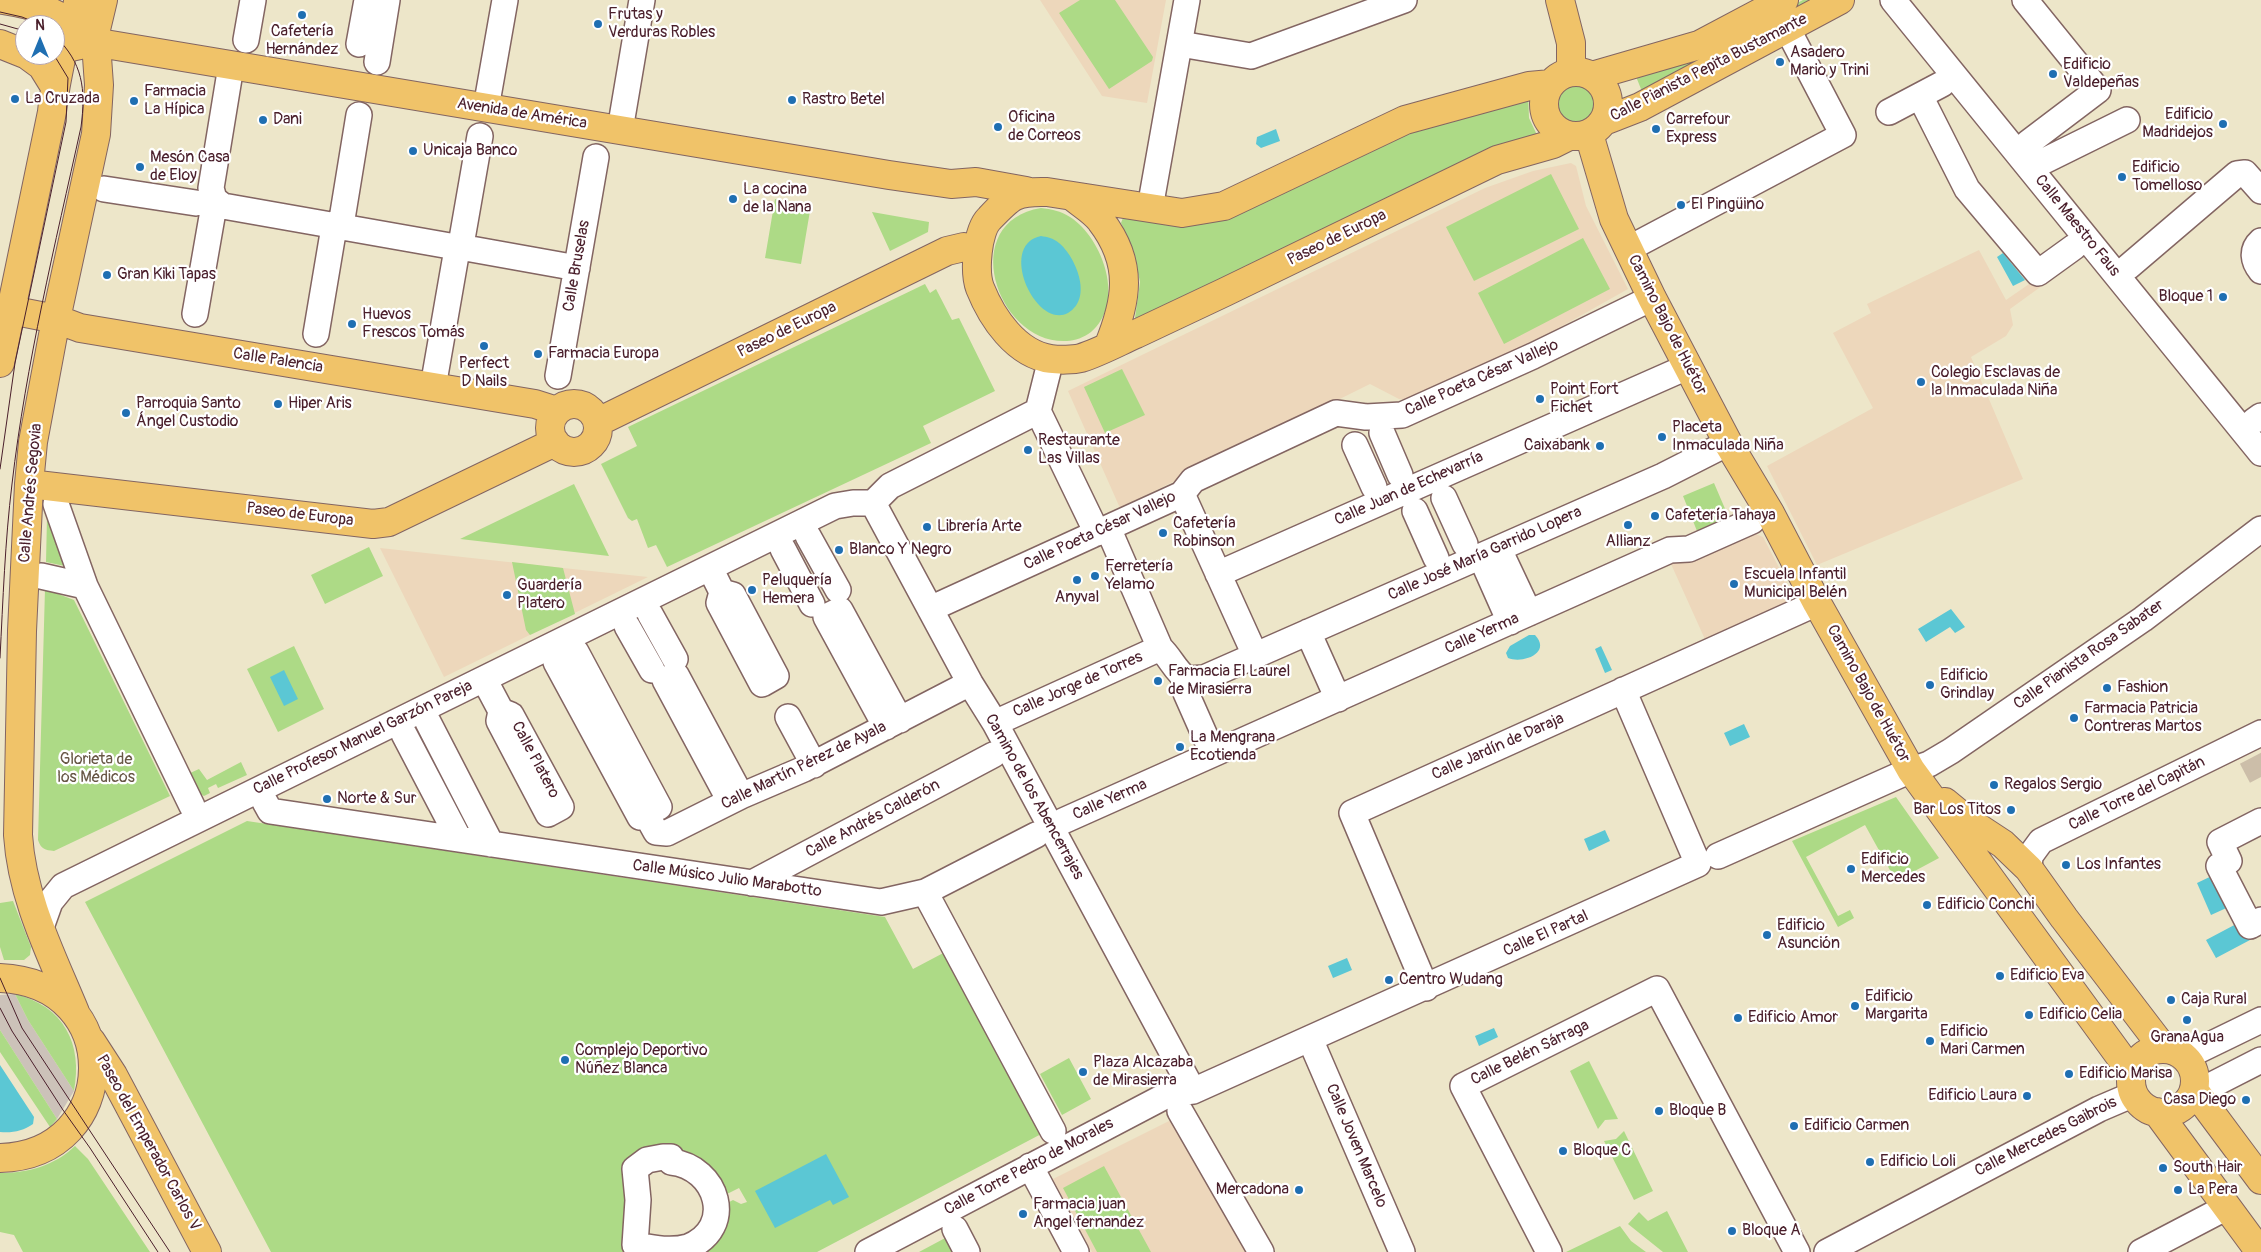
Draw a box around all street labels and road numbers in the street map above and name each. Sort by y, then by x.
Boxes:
street label: Calle Pianista Pepita Bustamante [1607,10,1811,126]
street label: Avenida de América [456,94,588,134]
street label: Calle Maestro Faus [2030,171,2124,281]
street label: Paseo de Europa [1284,206,1390,270]
street label: Calle Bruselas [560,219,594,313]
street label: Camino Bajo de Huétor [1623,252,1711,398]
street label: Paseo de Europa [734,298,840,362]
street label: Calle Poeta César Vallejo [1402,335,1562,421]
street label: Calle Palencia [232,344,324,378]
street label: Calle Andrés Segovia [15,423,47,563]
street label: Calle Juan de Echevarría [1332,448,1486,530]
street label: Calle Poeta César Vallejo [1021,487,1179,575]
street label: Paseo de Europa [245,499,355,531]
street label: Calle José María Garrido Lopera [1385,503,1585,605]
street label: Calle Pianista Rosa Sabater [2010,596,2168,714]
street label: Calle Yerma [1442,609,1522,659]
street label: Camino Bajo de Huétor [1822,622,1914,766]
street label: Calle Jorge de Torres [1010,648,1146,722]
street label: Calle Profesor Manuel Garzón Pareja [250,676,476,800]
street label: Calle Jardín de Daraja [1429,709,1567,785]
street label: Camino de los Abencerrajes [980,711,1088,883]
street label: Calle Platero [507,718,563,802]
street label: Calle Martín Pérez de Ayala [718,718,890,814]
street label: Calle Torre del Capitán [2066,753,2208,835]
street label: Calle Yerma [1070,775,1150,825]
street label: Calle Andrés Calderón [803,776,943,862]
street label: Calle Músico Julio Marabotto [631,856,823,902]
street label: Calle El Partal [1501,907,1591,961]
street label: Calle Belén Sárraga [1468,1016,1592,1090]
street label: Paseo del Emperador Carlos V [92,1052,204,1234]
street label: Calle Joven Marcelo [1321,1081,1391,1211]
street label: Calle Mercedes Gaibrois [1972,1093,2120,1181]
street label: Calle Torre Pedro de Morales [941,1114,1117,1220]

